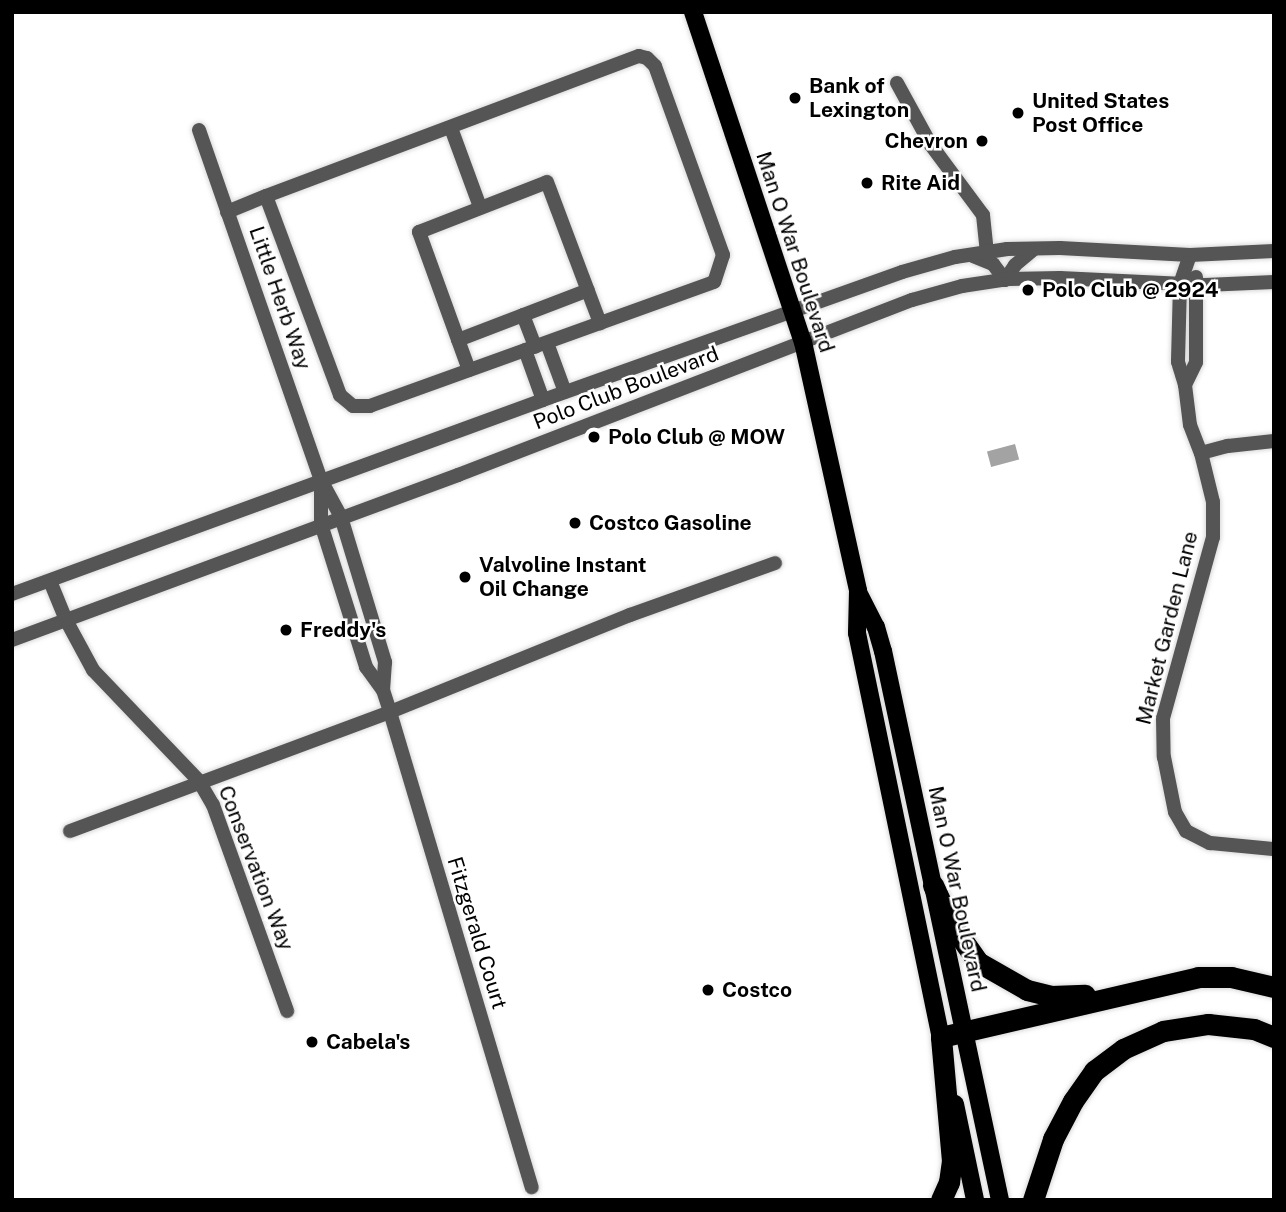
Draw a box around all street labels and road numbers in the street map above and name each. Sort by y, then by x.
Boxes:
street label: Man O War Boulevard [751,148,839,356]
street label: Little Herb Way [244,223,316,373]
street label: Polo Club Boulevard [530,341,722,435]
street label: Market Garden Lane [1131,529,1203,727]
street label: Conservation Way [213,782,299,954]
street label: Man O War Boulevard [923,784,991,994]
street label: Fitzgerald Court [442,854,512,1012]

